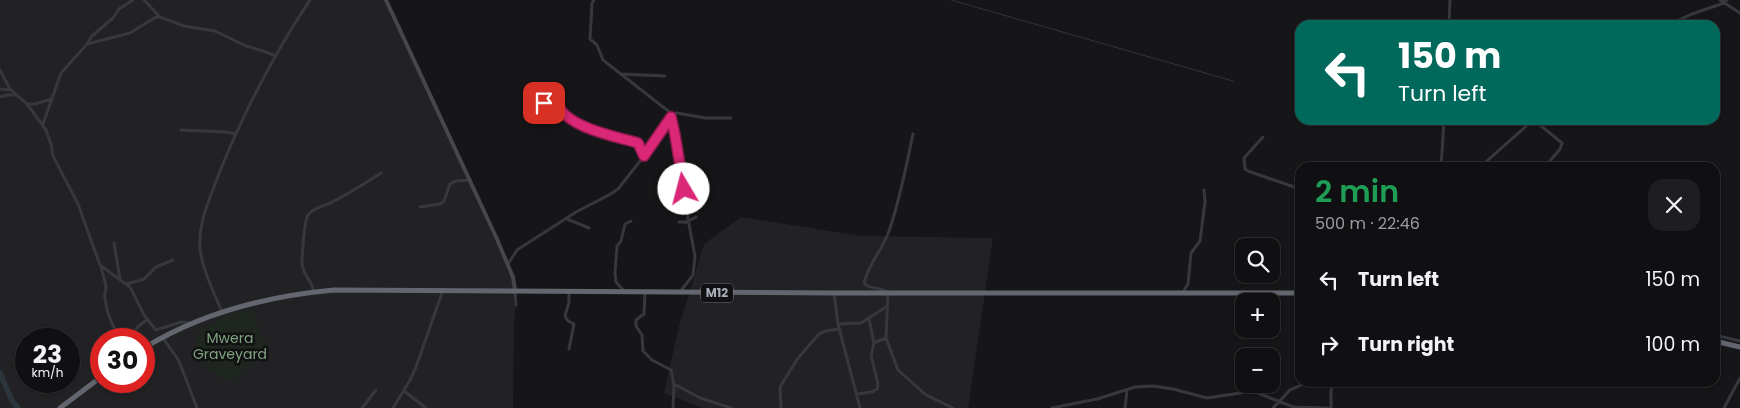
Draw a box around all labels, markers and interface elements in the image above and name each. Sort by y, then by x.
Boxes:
text: 150 m [1398,31,1501,80]
icon: left [1315,40,1380,105]
text: Turn left [1398,78,1486,109]
pin [523,82,565,124]
icon: arrive [530,89,558,117]
position arrow [657,162,709,214]
text: 2 min [1315,170,1399,213]
button: close [1648,179,1700,231]
text: 500 m · 22:46 [1315,212,1420,235]
map controls [1235,238,1280,393]
button: search [1235,238,1280,283]
icon: left [1315,266,1343,294]
text: Turn left [1358,266,1439,293]
text: 150 m [1645,266,1700,293]
road number: M12 [701,284,733,302]
button: + [1235,293,1280,338]
speed limit sign: 30 [90,328,155,393]
park label: Mwera Graveyard [193,328,267,364]
icon: right [1315,331,1343,359]
text: Turn right [1358,331,1454,358]
text: 100 m [1645,331,1700,358]
text: 23 [33,337,62,372]
button: − [1235,348,1280,393]
text: km/h [32,364,63,381]

